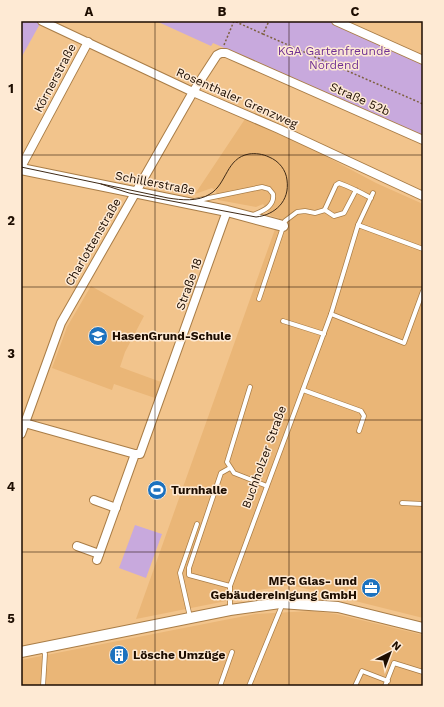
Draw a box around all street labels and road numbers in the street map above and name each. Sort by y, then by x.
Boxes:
street label: Körnerstraße [31,41,79,115]
street label: Rosenthaler Grenzweg [174,65,300,131]
street label: Straße 52b [328,80,392,118]
street label: Schillerstraße [114,168,196,198]
street label: Charlottenstraße [62,196,124,288]
street label: Straße 18 [173,256,205,312]
street label: Buchholzer Straße [239,404,289,510]

